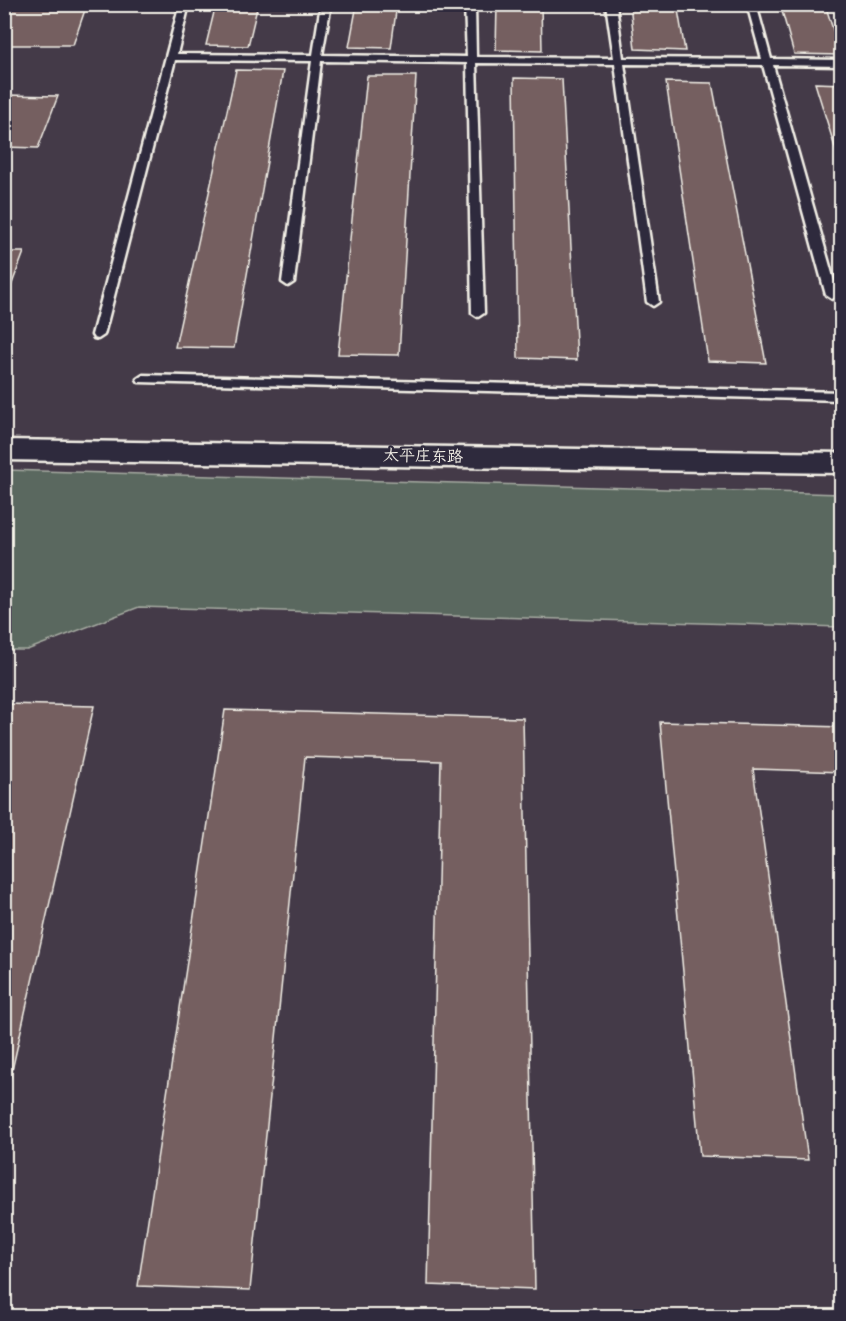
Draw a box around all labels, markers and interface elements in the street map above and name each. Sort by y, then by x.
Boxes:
street label: 太平庄东路 [383,445,463,467]

